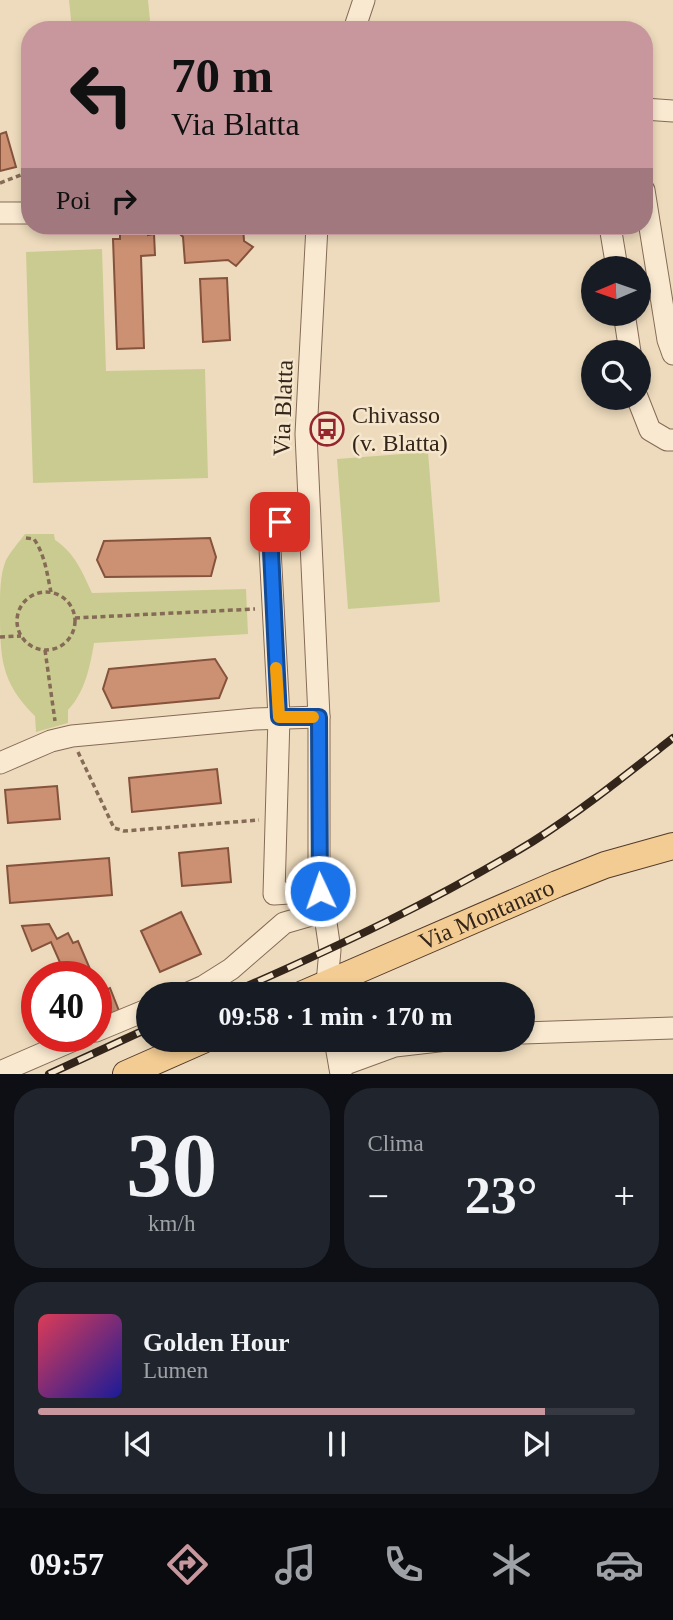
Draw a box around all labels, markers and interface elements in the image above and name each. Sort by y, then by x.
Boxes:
text: 70 m [171,48,273,103]
icon: left [56,49,147,140]
text: Via Blatta [171,106,300,142]
icon: right [105,182,143,220]
text: Poi [56,186,91,215]
north arrow [581,256,651,326]
map controls [581,256,651,410]
button: search [581,340,651,410]
street label: Via Blatta [268,359,298,457]
place label: Chivasso (v. Blatta) [352,402,448,456]
bus stop icon: Chivasso (v. Blatta) [308,410,346,448]
pin [250,492,310,552]
icon: arrive [261,503,299,541]
position arrow [283,854,357,928]
street label: Via Montanaro [415,874,558,955]
speed limit sign: 40 [21,961,112,1052]
text: 09:58 · 1 min · 170 m [219,1002,453,1031]
text: 30 [126,1115,217,1216]
text: Clima [368,1131,424,1156]
text: 23° [465,1167,538,1224]
text: − [368,1175,389,1217]
text: + [614,1175,635,1217]
text: km/h [148,1211,195,1236]
text: Golden Hour [143,1328,290,1357]
text: Lumen [143,1358,208,1383]
icon: previous [119,1425,157,1463]
icon: pause [318,1425,356,1463]
icon: next [517,1425,555,1463]
icon: directions [163,1540,212,1589]
icon: music [271,1540,320,1589]
icon: phone [379,1540,428,1589]
icon: climate [487,1540,536,1589]
icon: car [595,1540,644,1589]
text: 09:57 [29,1546,104,1582]

